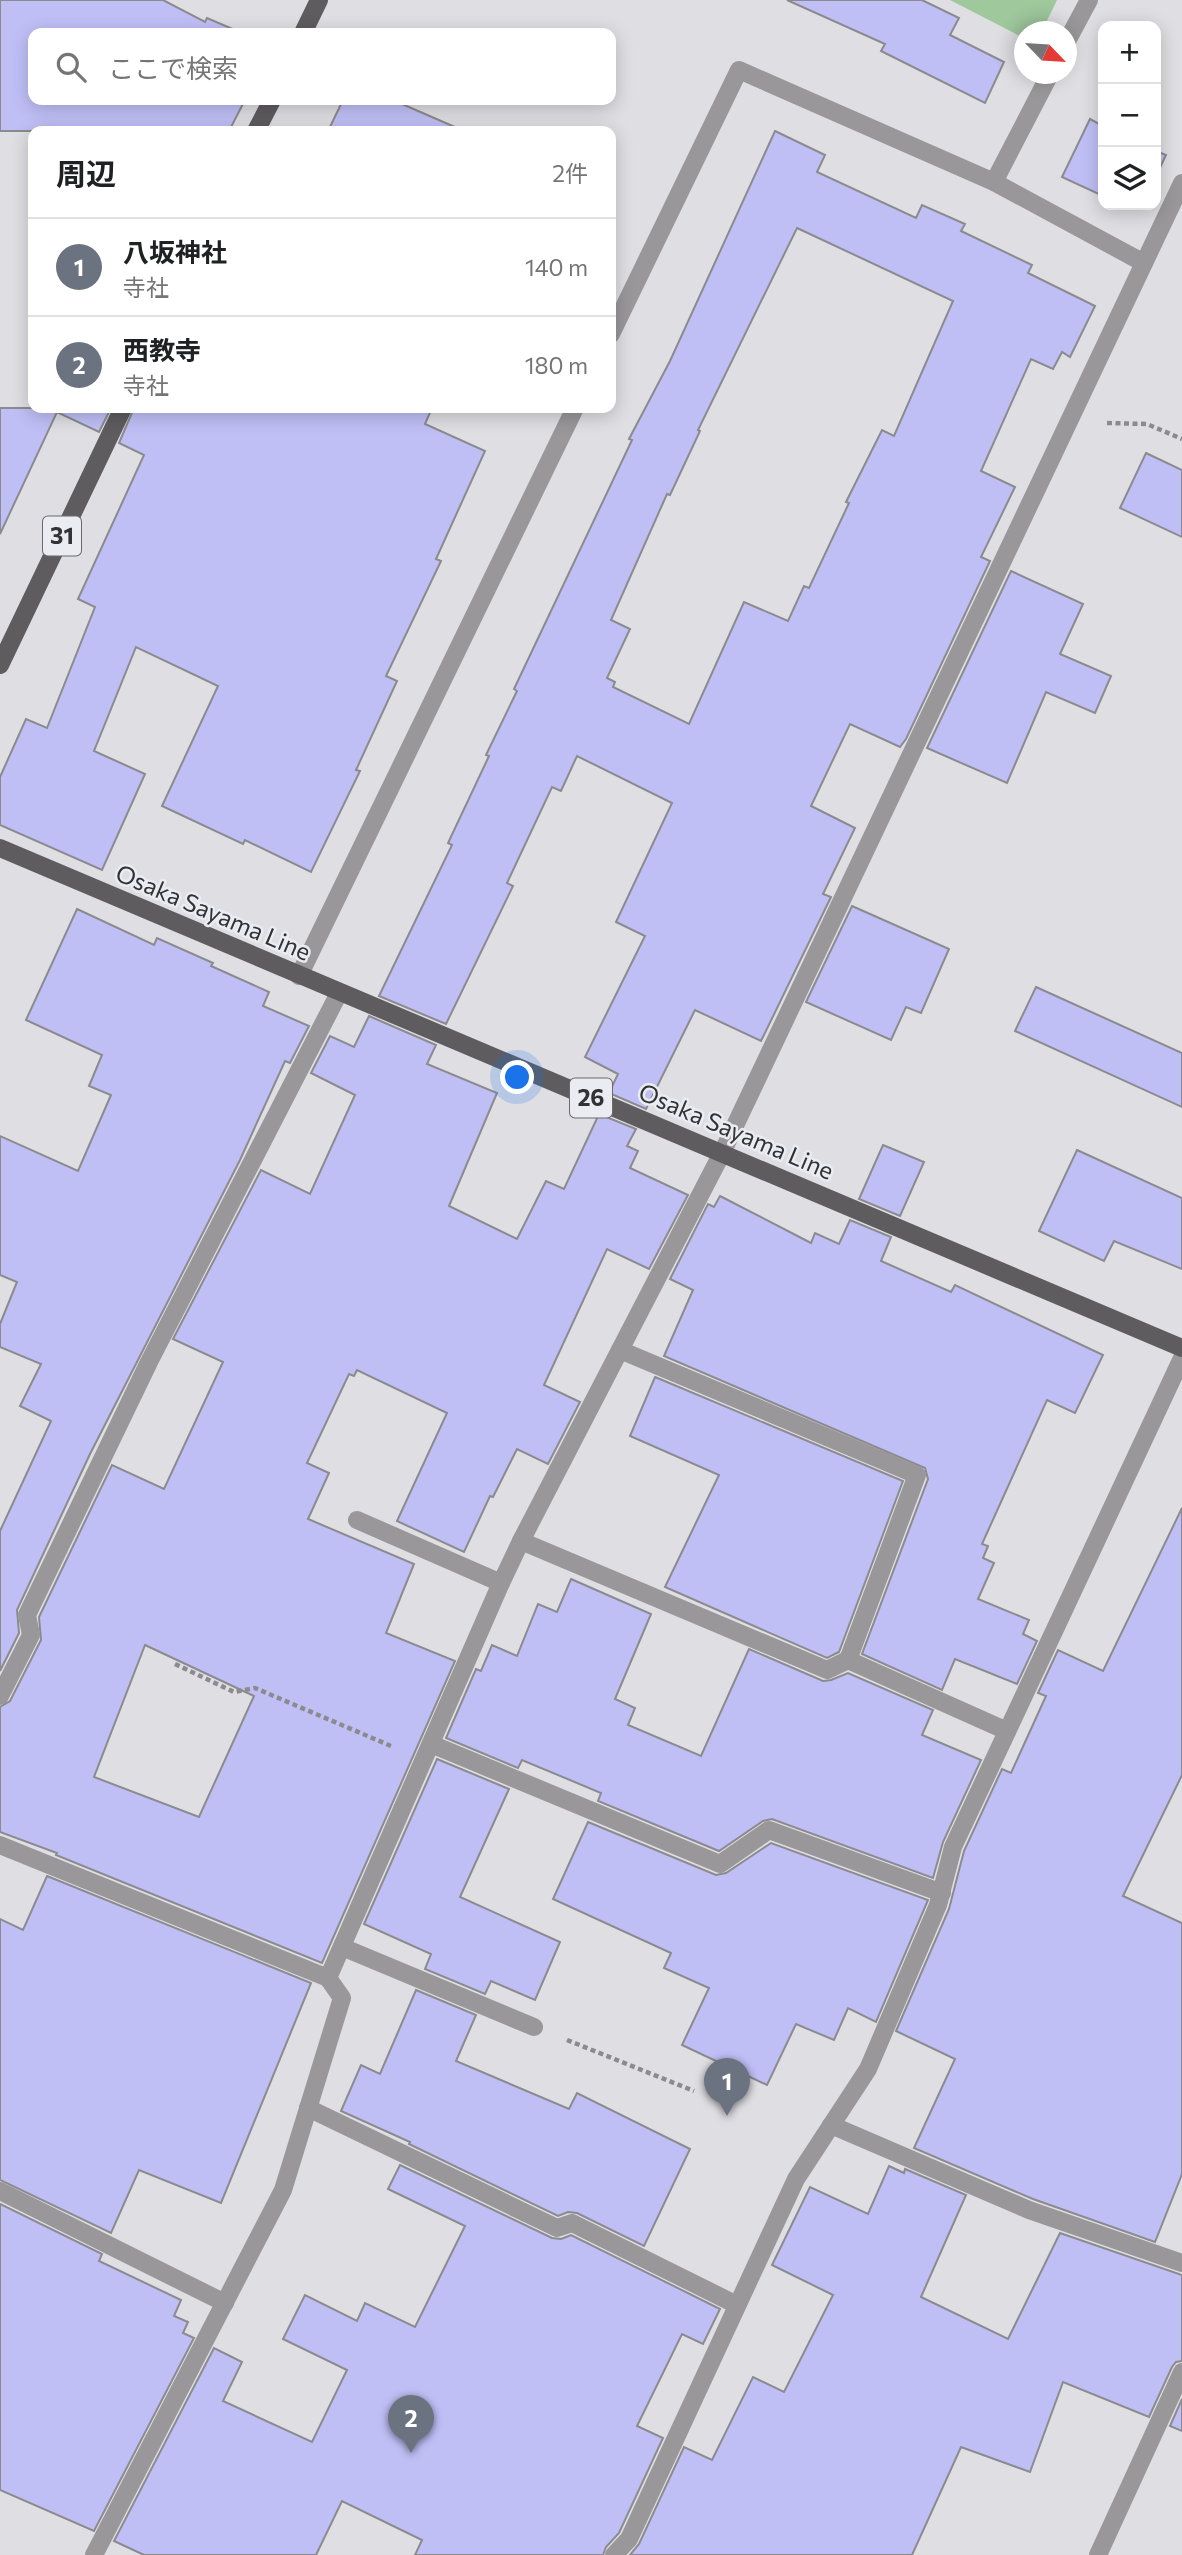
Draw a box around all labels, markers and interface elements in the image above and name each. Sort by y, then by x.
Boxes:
north arrow [1014,21,1077,84]
map controls [1098,21,1161,210]
button: + [1098,21,1161,84]
search box [28,28,616,105]
icon: search [52,48,90,86]
text: ここで検索 [108,52,238,83]
button: − [1098,84,1161,147]
button: layers [1098,147,1161,210]
text: 周辺 [56,154,116,191]
text: 2件 [552,159,588,187]
text: 八坂神社 [123,236,227,267]
text: 1 [74,253,84,281]
text: 140 m [525,253,588,281]
text: 寺社 [123,273,169,301]
text: 西教寺 [123,334,201,365]
text: 2 [72,351,86,379]
text: 180 m [525,351,588,379]
text: 寺社 [123,371,169,399]
road number: 31 [43,516,81,556]
street label: Osaka Sayama Line [112,857,315,966]
your location [500,1060,534,1094]
street label: Osaka Sayama Line [635,1076,838,1185]
road number: 26 [570,1078,612,1118]
pin: 1 [704,2058,750,2116]
pin: 2 [388,2395,434,2453]

